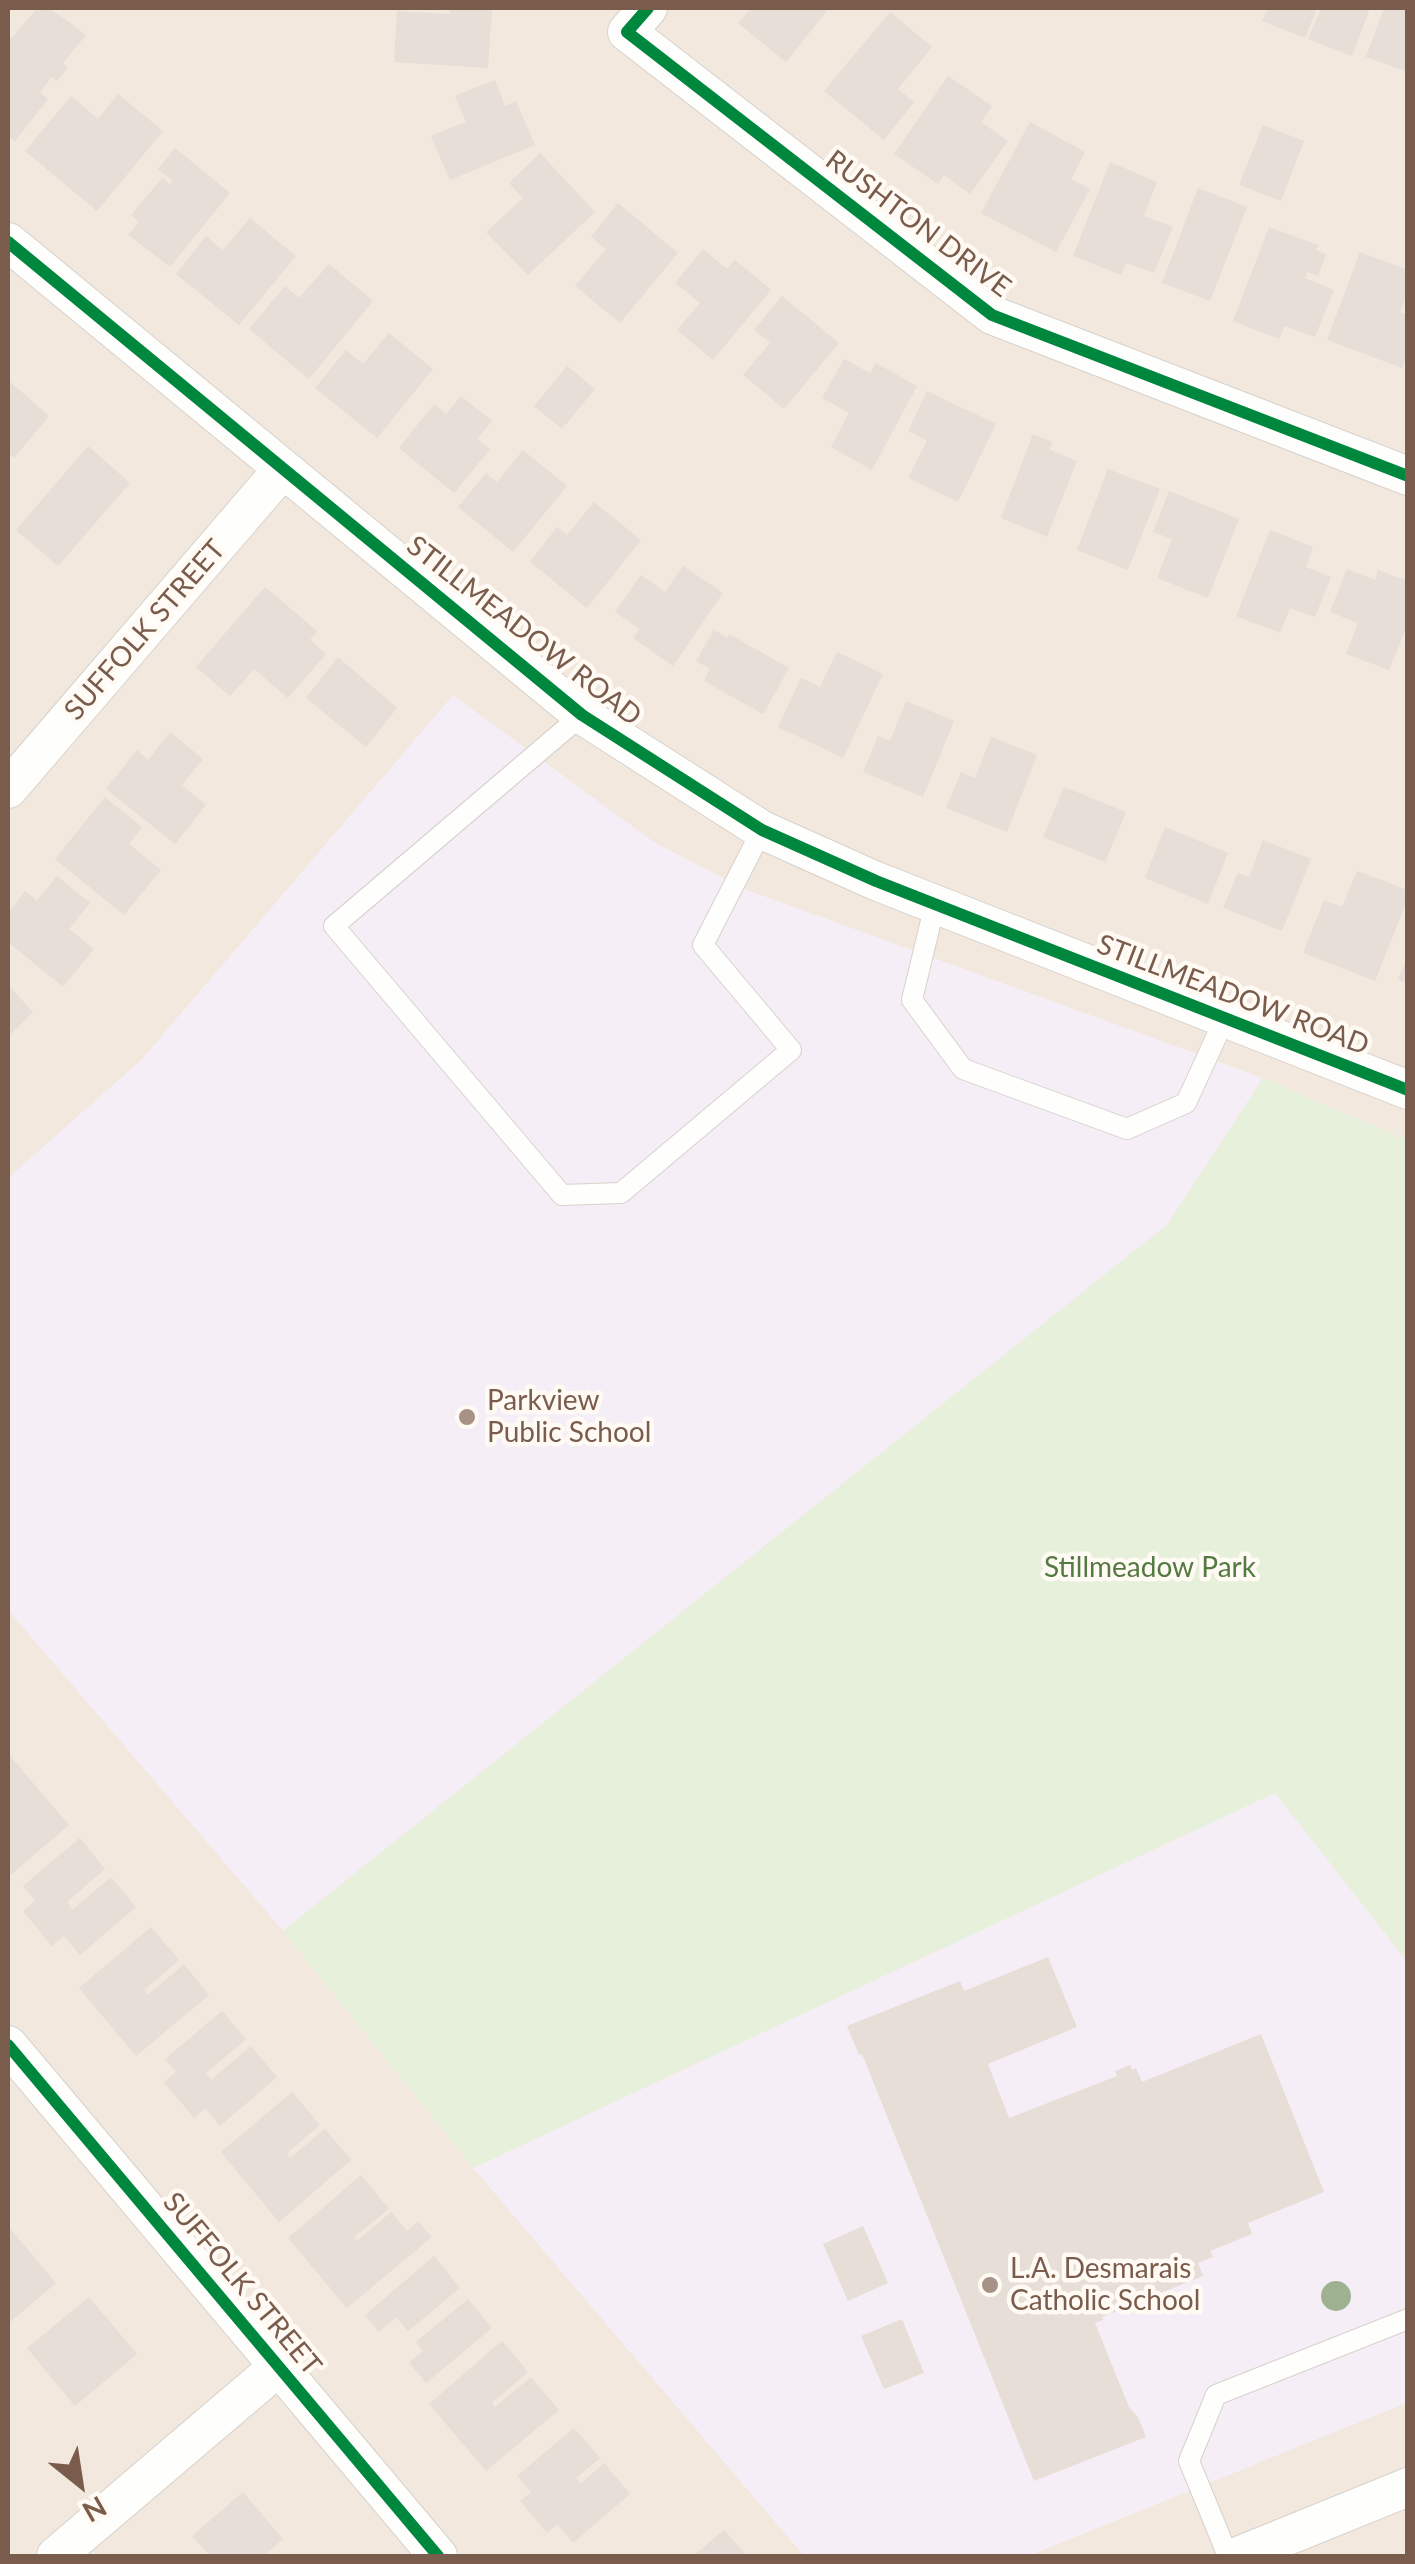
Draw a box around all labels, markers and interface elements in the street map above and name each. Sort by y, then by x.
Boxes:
street label: RUSHTON DRIVE [819,143,1017,305]
street label: STILLMEADOW ROAD [400,529,648,733]
street label: SUFFOLK STREET [58,533,232,727]
street label: STILLMEADOW ROAD [1092,928,1374,1062]
place label: Parkview Public School [487,1384,651,1450]
marker: Parkview Public School [456,1406,478,1428]
park label: Stillmeadow Park [1044,1551,1256,1585]
street label: SUFFOLK STREET [156,2186,328,2382]
place label: L.A. Desmarais Catholic School [1010,2252,1200,2318]
marker: L.A. Desmarais Catholic School [979,2274,1001,2296]
north arrow [30,2434,130,2534]
text: N [77,2490,113,2530]

